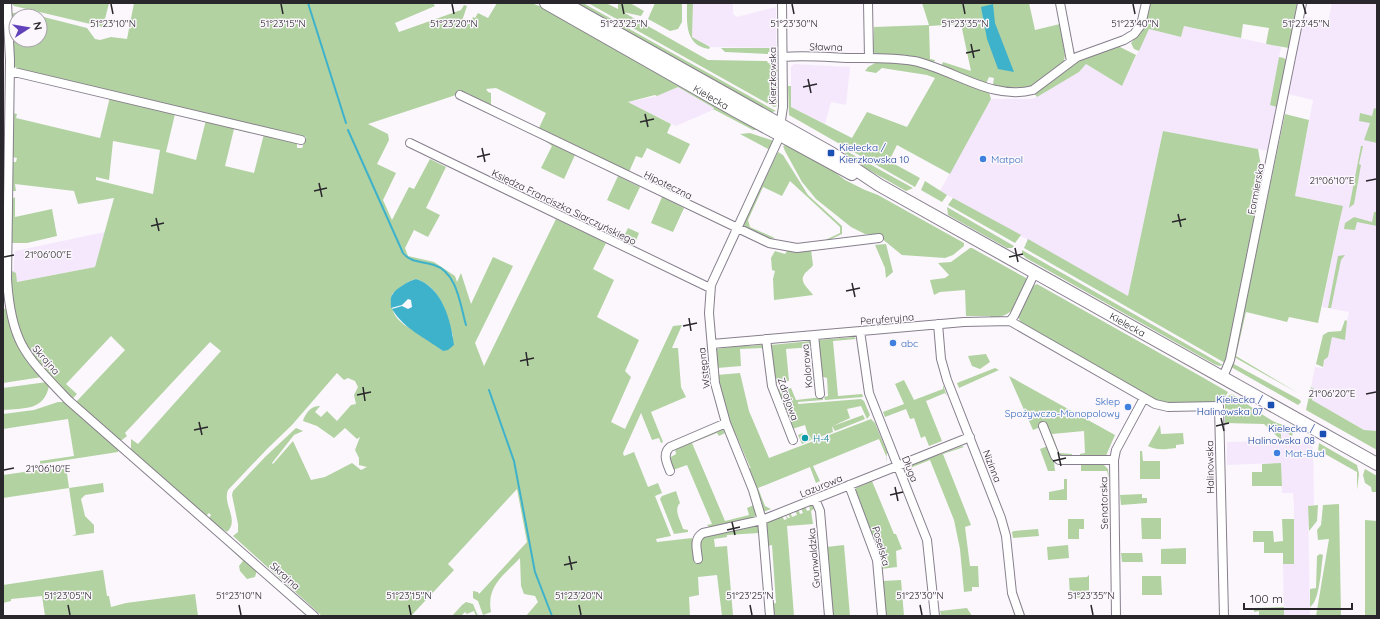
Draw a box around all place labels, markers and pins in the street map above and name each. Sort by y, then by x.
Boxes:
place label: Kielecka / Kierzkowska 10 [839,141,909,166]
marker: Kielecka / Kierzkowska 10 [826,148,836,158]
place label: Matpol [991,153,1023,166]
marker: Matpol [978,154,988,164]
place label: abc [901,337,918,350]
marker: abc [888,338,898,348]
place label: Kielecka / Halinowska 07 [1197,393,1264,418]
place label: Sklep Spożywczo-Monopolowy [1005,395,1120,420]
marker: Kielecka / Halinowska 07 [1266,400,1276,410]
marker: Sklep Spożywczo-Monopolowy [1123,402,1133,412]
place label: Kielecka / Halinowska 08 [1248,422,1316,447]
marker: Kielecka / Halinowska 08 [1318,429,1328,439]
place label: H-4 [813,432,829,445]
marker: H-4 [800,433,810,443]
place label: Mat-Bud [1285,447,1325,460]
marker: Mat-Bud [1272,448,1282,458]

